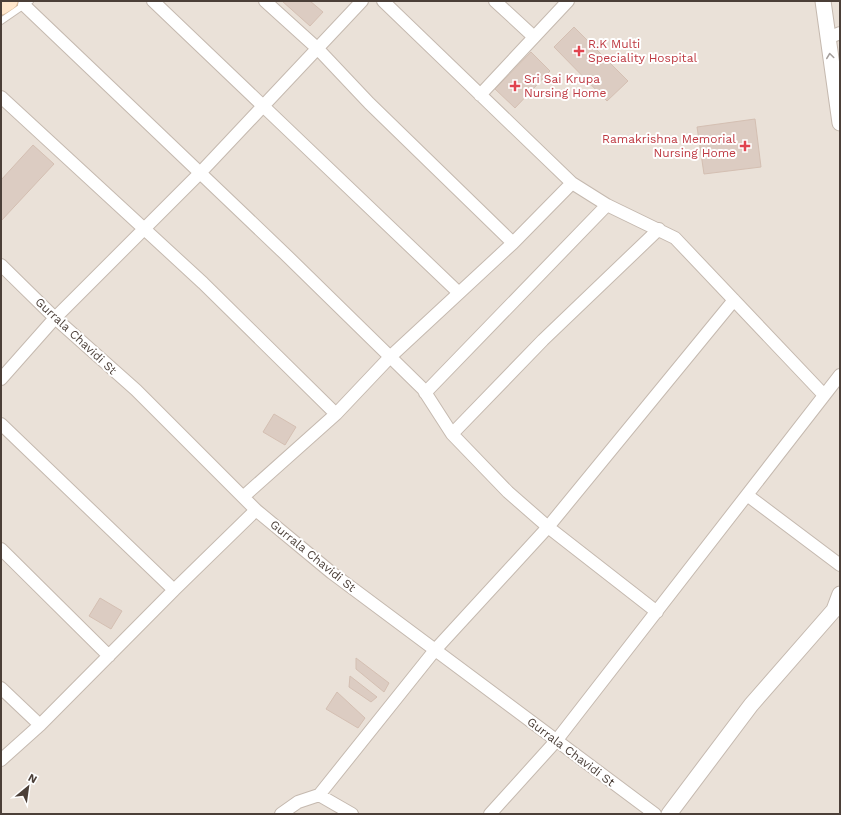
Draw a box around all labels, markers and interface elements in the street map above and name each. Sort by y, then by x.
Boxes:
place label: R.K Multi Speciality Hospital [588,37,697,65]
marker: R.K Multi Speciality Hospital [573,45,585,57]
one-way arrow [826,53,835,59]
place label: Sri Sai Krupa Nursing Home [524,72,607,100]
marker: Sri Sai Krupa Nursing Home [509,80,521,92]
place label: Ramakrishna Memorial Nursing Home [602,132,736,160]
marker: Ramakrishna Memorial Nursing Home [739,140,751,152]
street label: Gurrala Chavidi St [32,295,120,377]
street label: Gurrala Chavidi St [267,517,359,595]
street label: Gurrala Chavidi St [524,715,618,789]
north arrow [8,767,48,807]
text: N [26,771,39,786]

